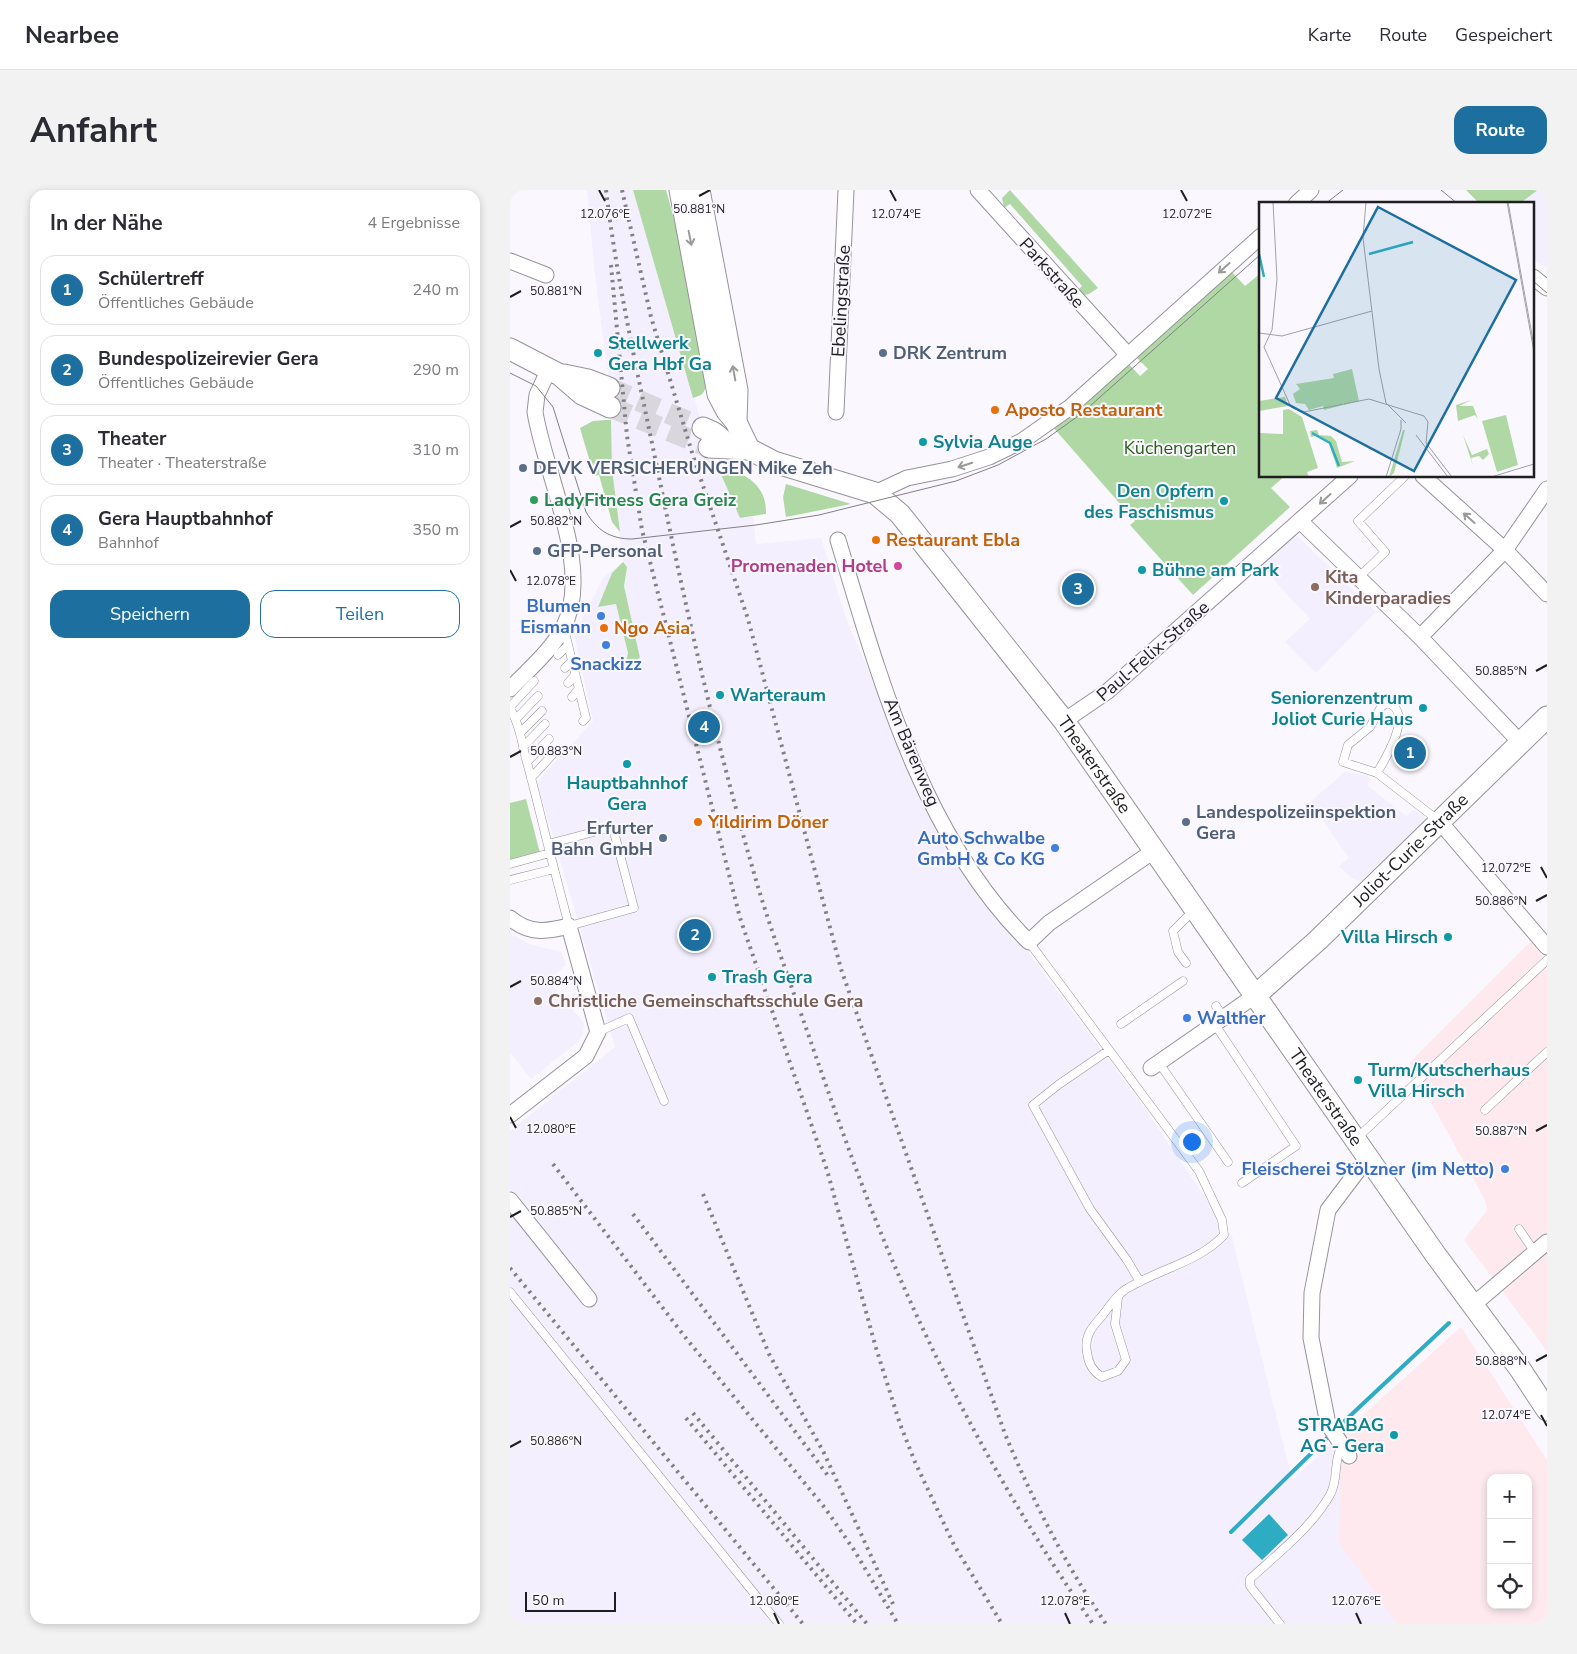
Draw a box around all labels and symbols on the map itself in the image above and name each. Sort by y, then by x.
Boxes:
text: 50.881°N [673,201,725,217]
inset map [1259,202,1534,478]
text: 12.076°E [580,206,630,222]
text: 12.074°E [871,206,921,222]
text: 12.072°E [1162,206,1212,222]
one-way arrow [685,229,695,245]
street label: Parkstraße [1014,233,1090,313]
street label: Ebelingstraße [826,244,856,358]
one-way arrow [1218,262,1231,274]
text: 50.881°N [530,283,582,299]
place label: Stellwerk Gera Hbf Ga [608,331,712,376]
place label: DRK Zentrum [893,341,1007,365]
marker: Stellwerk Gera Hbf Ga [592,347,604,359]
marker: DRK Zentrum [877,347,889,359]
one-way arrow [729,366,739,382]
place label: Aposto Restaurant [1005,398,1162,422]
marker: Aposto Restaurant [989,404,1001,416]
place label: Sylvia Auge [933,430,1033,454]
marker: Sylvia Auge [917,436,929,448]
park label: Küchengarten [1124,436,1236,460]
place label: DEVK VERSICHERUNGEN Mike Zeh [533,456,833,480]
one-way arrow [957,460,973,470]
marker: DEVK VERSICHERUNGEN Mike Zeh [517,462,529,474]
place label: Den Opfern des Faschismus [1084,479,1214,524]
place label: LadyFitness Gera Greiz [544,488,737,512]
one-way arrow [1318,493,1331,505]
marker: LadyFitness Gera Greiz [528,494,540,506]
marker: Den Opfern des Faschismus [1218,495,1230,507]
one-way arrow [1463,512,1476,524]
text: 50.882°N [530,513,582,529]
place label: Restaurant Ebla [886,528,1020,552]
marker: Restaurant Ebla [870,534,882,546]
place label: GFP-Personal [547,539,663,563]
marker: GFP-Personal [531,545,543,557]
place label: Promenaden Hotel [731,554,888,578]
place label: Bühne am Park [1152,558,1279,582]
marker: Promenaden Hotel [892,560,904,572]
marker: Bühne am Park [1136,564,1148,576]
place label: Kita Kinderparadies [1325,565,1451,610]
pin: 3 [1062,570,1094,608]
text: 12.078°E [526,573,576,589]
marker: Kita Kinderparadies [1309,581,1321,593]
place label: Blumen Eismann [520,594,591,639]
street label: Paul-Felix-Straße [1092,595,1214,707]
marker: Blumen Eismann [595,610,607,622]
place label: Ngo Asia [614,616,690,640]
marker: Ngo Asia [598,622,610,634]
marker: Snackizz [600,639,612,651]
place label: Snackizz [570,652,642,676]
text: 50.885°N [1475,663,1527,679]
place label: Warteraum [730,683,826,707]
place label: Seniorenzentrum Joliot Curie Haus [1270,686,1413,731]
marker: Warteraum [714,689,726,701]
street label: Am Bärenweg [878,694,946,810]
marker: Seniorenzentrum Joliot Curie Haus [1417,702,1429,714]
pin: 4 [688,708,720,746]
street label: Theaterstraße [1052,711,1137,818]
pin: 1 [1394,734,1426,772]
text: 50.883°N [530,743,582,759]
marker: Hauptbahnhof Gera [621,758,633,770]
place label: Hauptbahnhof Gera [567,771,688,816]
street label: Joliot-Curie-Straße [1347,788,1474,912]
place label: Landespolizeiinspektion Gera [1196,800,1396,845]
place label: Yildirim Döner [707,810,828,834]
place label: Erfurter Bahn GmbH [551,816,653,861]
marker: Yildirim Döner [692,816,704,828]
marker: Landespolizeiinspektion Gera [1180,816,1192,828]
place label: Auto Schwalbe GmbH & Co KG [917,826,1045,871]
marker: Erfurter Bahn GmbH [657,832,669,844]
marker: Auto Schwalbe GmbH & Co KG [1049,842,1061,854]
text: 12.072°E [1481,860,1531,876]
text: 50.886°N [1475,893,1527,909]
pin: 2 [679,916,711,954]
place label: Villa Hirsch [1340,925,1438,949]
marker: Villa Hirsch [1442,931,1454,943]
place label: Trash Gera [722,965,813,989]
marker: Trash Gera [706,971,718,983]
text: 50.884°N [530,973,582,989]
place label: Christliche Gemeinschaftsschule Gera [548,989,863,1013]
marker: Christliche Gemeinschaftsschule Gera [532,995,544,1007]
place label: Walther [1197,1006,1266,1030]
marker: Walther [1181,1012,1193,1024]
street label: Theaterstraße [1284,1044,1368,1151]
place label: Turm/Kutscherhaus Villa Hirsch [1367,1058,1530,1103]
marker: Turm/Kutscherhaus Villa Hirsch [1352,1074,1364,1086]
text: 12.080°E [526,1121,576,1137]
text: 50.887°N [1475,1123,1527,1139]
your location [1179,1129,1205,1155]
place label: Fleischerei Stölzner (im Netto) [1242,1157,1495,1181]
marker: Fleischerei Stölzner (im Netto) [1499,1163,1511,1175]
text: 50.885°N [530,1203,582,1219]
text: 50.888°N [1475,1353,1527,1369]
text: 12.074°E [1481,1407,1531,1423]
place label: STRABAG AG - Gera [1298,1413,1384,1458]
marker: STRABAG AG - Gera [1388,1429,1400,1441]
text: 50.886°N [530,1433,582,1449]
scale bar [525,1589,616,1612]
text: 12.080°E [749,1593,799,1609]
text: 12.078°E [1040,1593,1090,1609]
text: 12.076°E [1331,1593,1381,1609]

